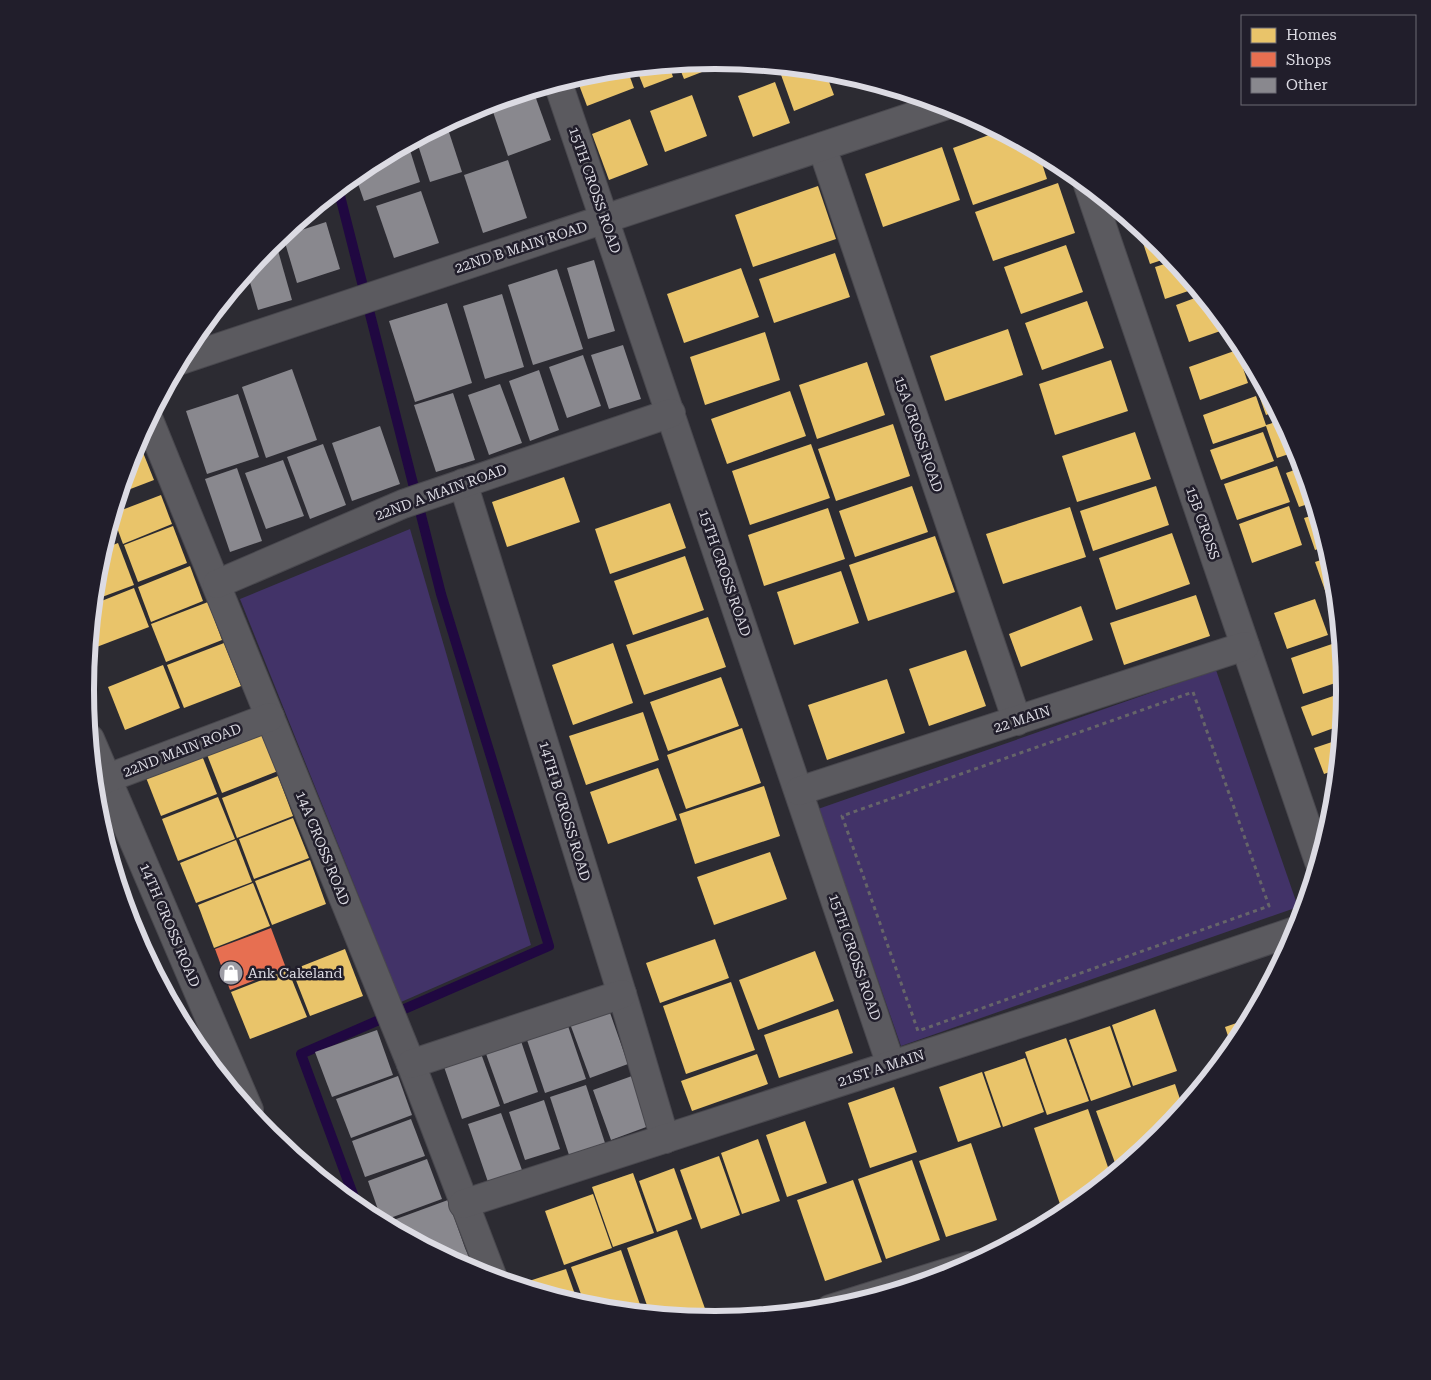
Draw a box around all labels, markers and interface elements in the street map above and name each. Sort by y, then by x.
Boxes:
legend [1241,15,1416,105]
text: Homes [1286,26,1337,44]
text: Shops [1286,51,1331,69]
text: Other [1286,76,1328,94]
street label: 15TH CROSS ROAD [566,125,624,256]
street label: 22ND B MAIN ROAD [453,218,589,276]
street label: 15A CROSS ROAD [892,374,946,494]
street label: 22ND A MAIN ROAD [373,461,509,523]
street label: 15B CROSS [1183,484,1223,562]
street label: 15TH CROSS ROAD [696,508,754,639]
street label: 22 MAIN [992,702,1052,736]
street label: 22ND MAIN ROAD [121,720,244,780]
street label: 14TH B CROSS ROAD [536,739,594,883]
street label: 14A CROSS ROAD [293,789,353,908]
street label: 14TH CROSS ROAD [137,861,203,989]
street label: 15TH CROSS ROAD [826,892,884,1023]
shop icon: Ank Cakeland [218,960,244,986]
place label: Ank Cakeland [248,965,343,981]
street label: 21ST A MAIN [836,1046,926,1090]

